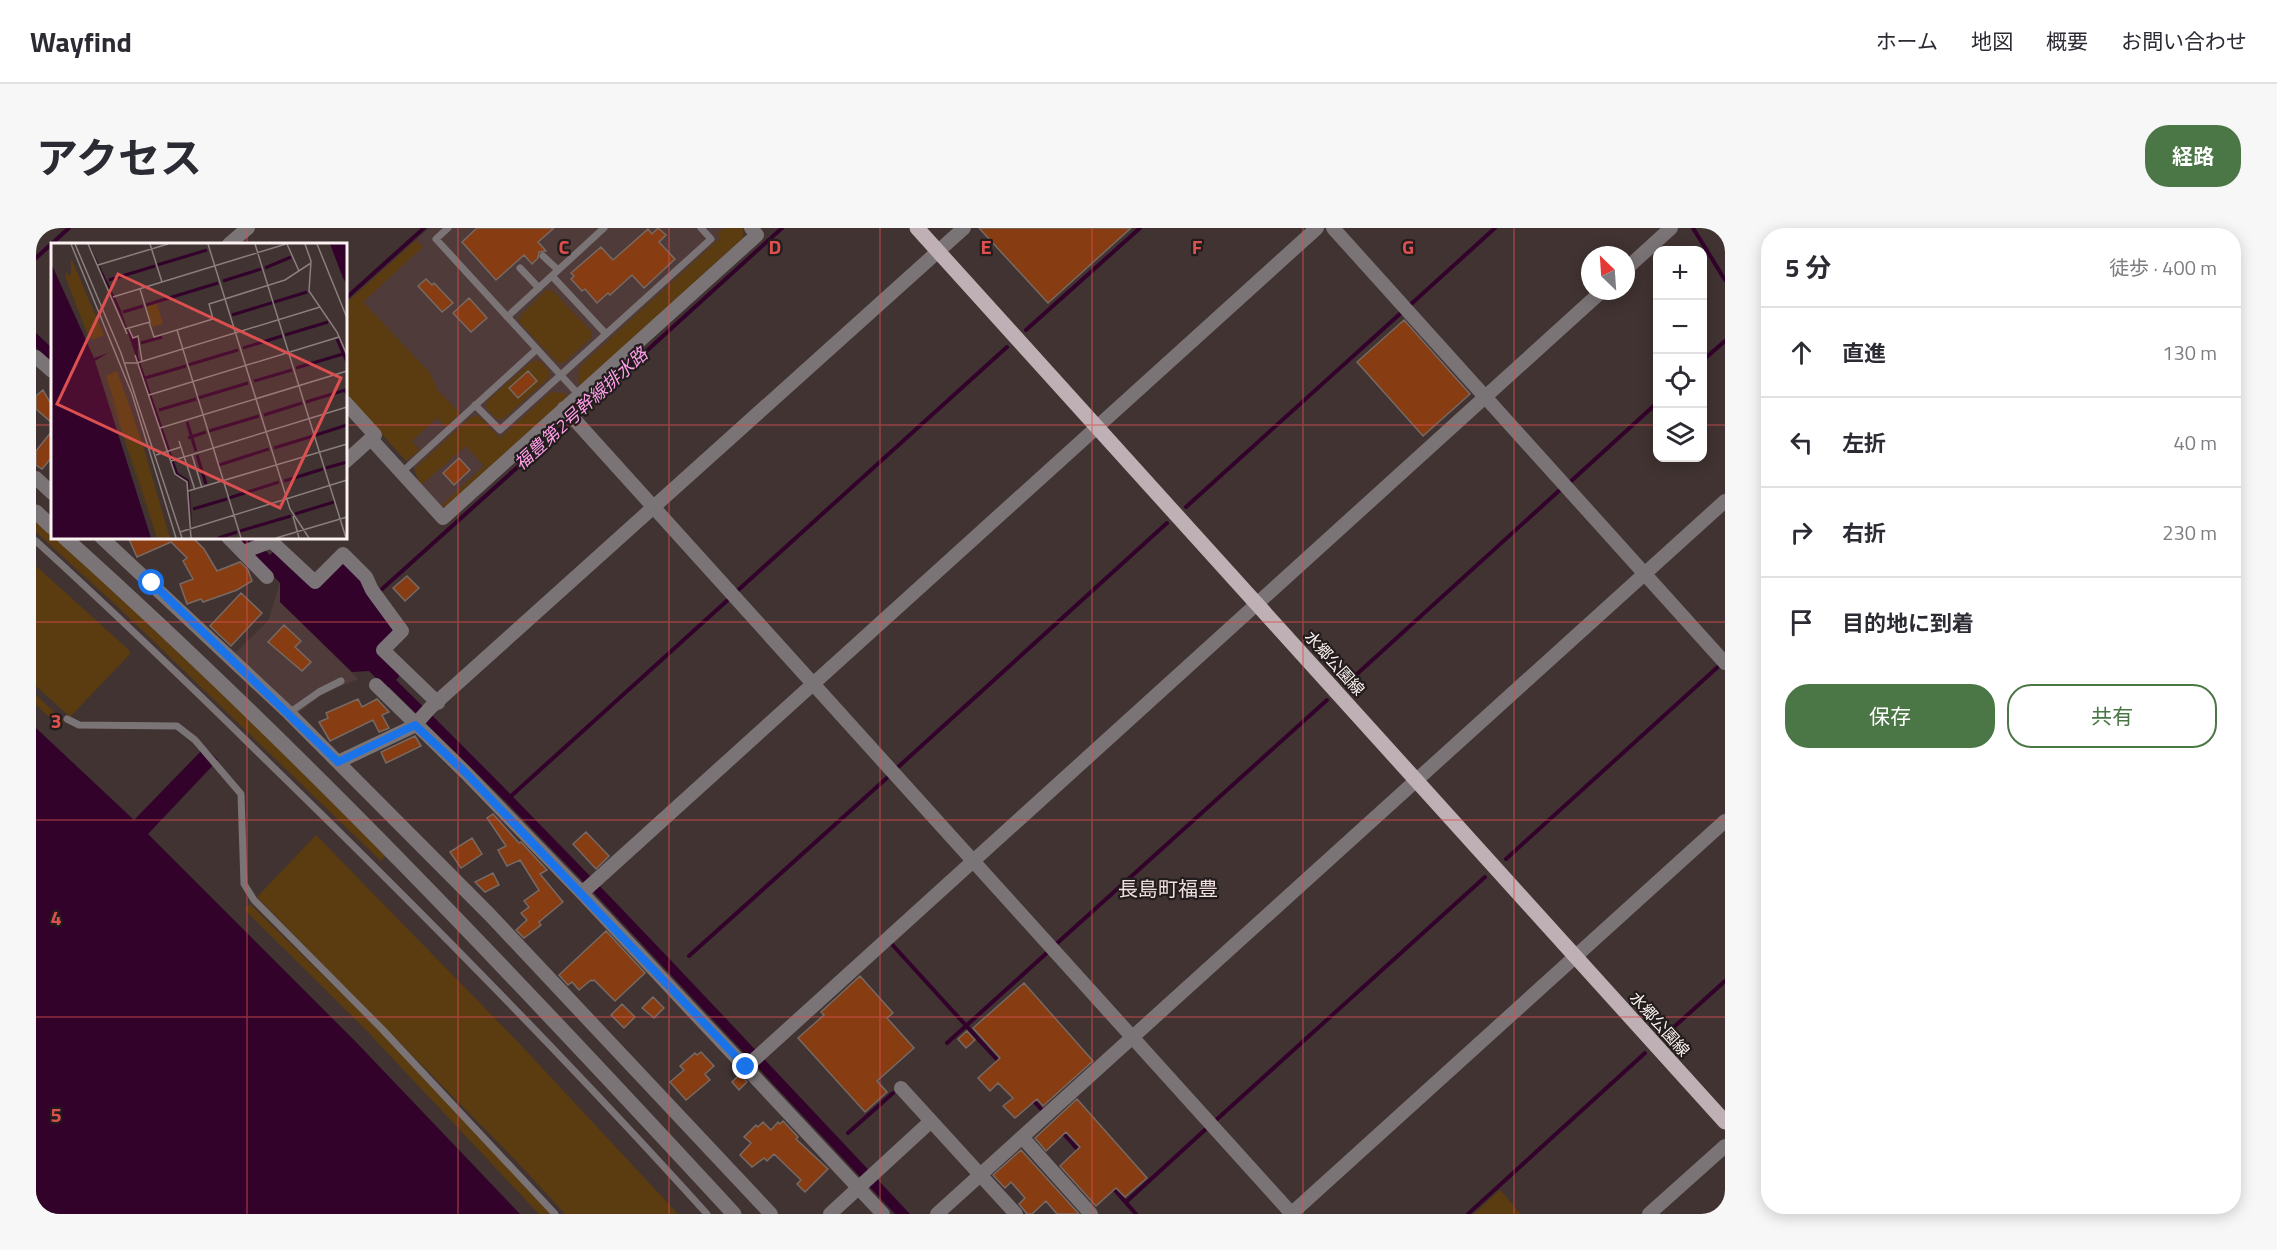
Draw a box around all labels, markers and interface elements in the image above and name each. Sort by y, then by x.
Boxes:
text: Wayfind [30,20,132,63]
text: ホーム [1876,25,1938,57]
text: 地図 [1971,25,2013,57]
text: 概要 [2046,25,2088,57]
text: お問い合わせ [2121,25,2247,57]
text: アクセス [36,125,202,189]
button: 経路 [2145,125,2241,187]
text: C [559,231,570,262]
text: D [769,231,781,262]
text: E [980,231,992,262]
text: F [1192,231,1203,262]
text: G [1402,231,1414,262]
inset map [51,243,346,538]
north arrow [1581,246,1635,300]
map controls [1653,246,1707,462]
button: + [1653,246,1707,300]
text: 5 分 [1785,248,1831,287]
text: 徒歩 · 400 m [2109,252,2217,283]
button: − [1653,300,1707,354]
icon: ahead [1785,336,1818,369]
text: 直進 [1842,336,1886,370]
text: 130 m [2162,337,2217,368]
water label: 福豊第2号幹線排水路 [508,340,655,476]
button: locate [1653,354,1707,408]
button: layers [1653,408,1707,462]
icon: left [1785,426,1818,459]
text: 左折 [1842,426,1886,460]
text: 40 m [2173,427,2217,458]
icon: right [1785,516,1818,549]
text: 右折 [1842,516,1886,550]
text: 230 m [2162,517,2217,548]
route start [138,569,164,595]
icon: arrive [1785,606,1818,639]
text: 目的地に到着 [1842,606,1974,640]
street label: 水郷公園線 [1299,625,1371,701]
button: 保存 [1785,684,1995,748]
button: 共有 [2007,684,2217,748]
text: 3 [50,705,62,736]
district label: 長島町福豊 [1118,873,1218,904]
text: 4 [50,902,62,933]
street label: 水郷公園線 [1624,986,1696,1062]
route end [732,1053,758,1079]
text: 5 [50,1099,62,1130]

